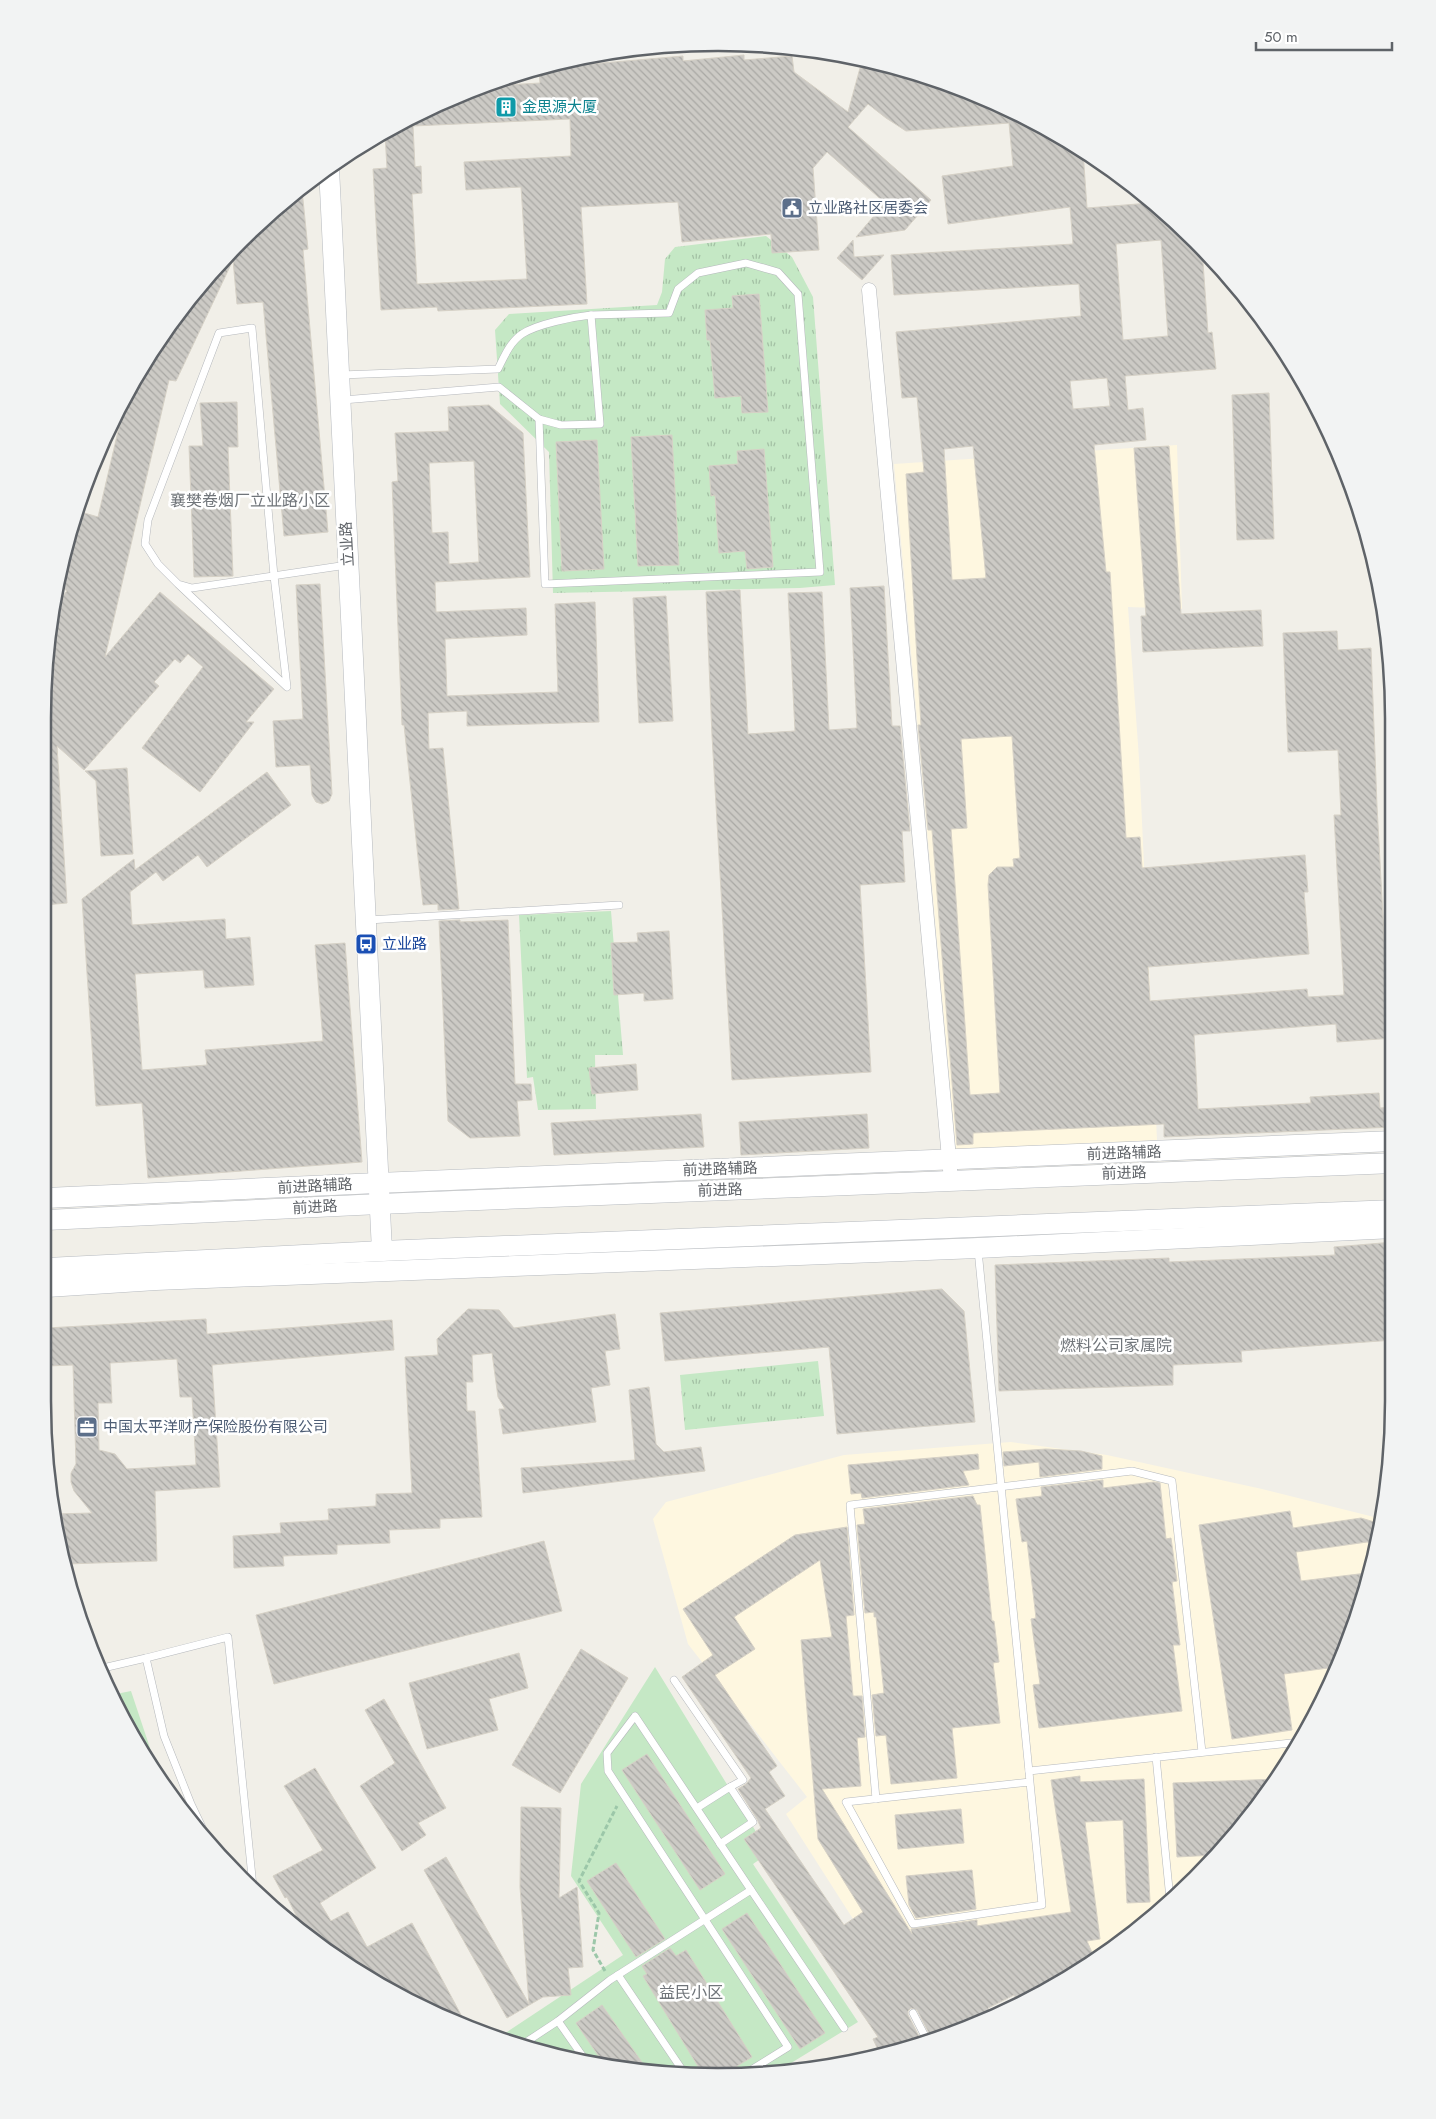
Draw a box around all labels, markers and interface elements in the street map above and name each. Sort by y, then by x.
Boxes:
scale bar [1256,20,1392,52]
text: 50 m [1264,26,1298,48]
building icon: 金思源大厦 [494,95,518,119]
place label: 金思源大厦 [522,96,597,118]
public building icon: 立业路社区居委会 [780,196,804,220]
place label: 立业路社区居委会 [808,197,928,219]
district label: 襄樊卷烟厂立业路小区 [170,489,330,512]
street label: 立业路 [335,521,359,567]
bus stop icon: 立业路 [354,932,378,956]
place label: 立业路 [382,933,427,955]
street label: 前进路辅路 [1086,1141,1162,1165]
street label: 前进路辅路 [682,1157,758,1181]
street label: 前进路 [1101,1161,1147,1185]
street label: 前进路辅路 [277,1173,353,1199]
street label: 前进路 [697,1178,743,1202]
street label: 前进路 [292,1195,338,1219]
district label: 燃料公司家属院 [1060,1334,1172,1357]
office icon: 中国太平洋财产保险股份有限公司 [75,1415,99,1439]
place label: 中国太平洋财产保险股份有限公司 [103,1416,328,1438]
district label: 益民小区 [659,1981,723,2004]

